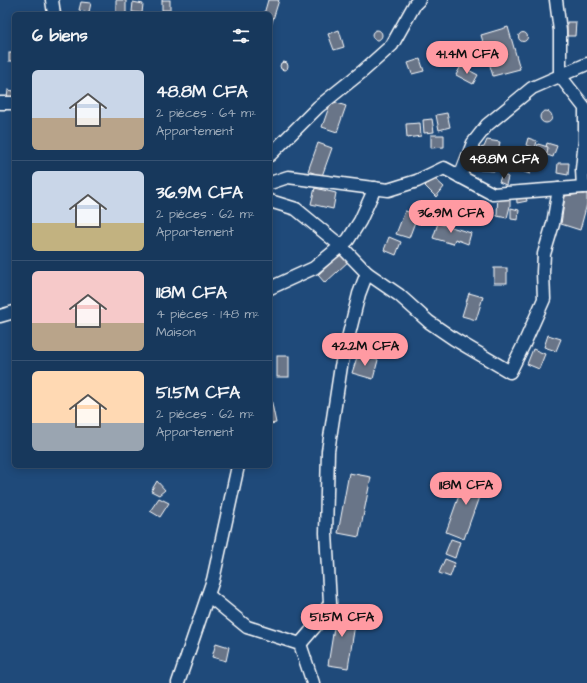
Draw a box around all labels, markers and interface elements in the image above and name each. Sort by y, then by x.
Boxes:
text: 6 biens [32,24,88,48]
icon: filters [230,25,252,47]
pin: 41.4M CFA [421,41,513,75]
text: 41.4M CFA [435,45,499,63]
text: 48.8M CFA [156,80,248,104]
icon: home [64,86,112,134]
text: 2 pièces · 64 m² [156,104,256,122]
text: Appartement [156,122,234,140]
pin: 48.8M CFA [458,146,550,180]
text: 48.8M CFA [469,150,539,168]
text: 36.9M CFA [156,181,243,205]
icon: home [64,187,112,235]
pin: 36.9M CFA [405,200,497,234]
text: 36.9M CFA [418,204,484,222]
text: 2 pièces · 62 m² [156,205,255,223]
text: Appartement [156,223,234,241]
text: 118M CFA [156,281,227,305]
icon: home [64,287,112,335]
text: 4 pièces · 148 m² [156,305,259,323]
text: Maison [156,323,196,341]
pin: 42.2M CFA [319,333,411,367]
text: 42.2M CFA [331,337,399,355]
text: 51.5M CFA [156,381,240,405]
icon: home [64,387,112,435]
text: 2 pièces · 62 m² [156,405,255,423]
text: Appartement [156,423,234,441]
pin: 118M CFA [425,472,507,506]
text: 118M CFA [439,476,493,494]
pin: 51.5M CFA [296,604,388,638]
text: 51.5M CFA [310,608,374,626]

